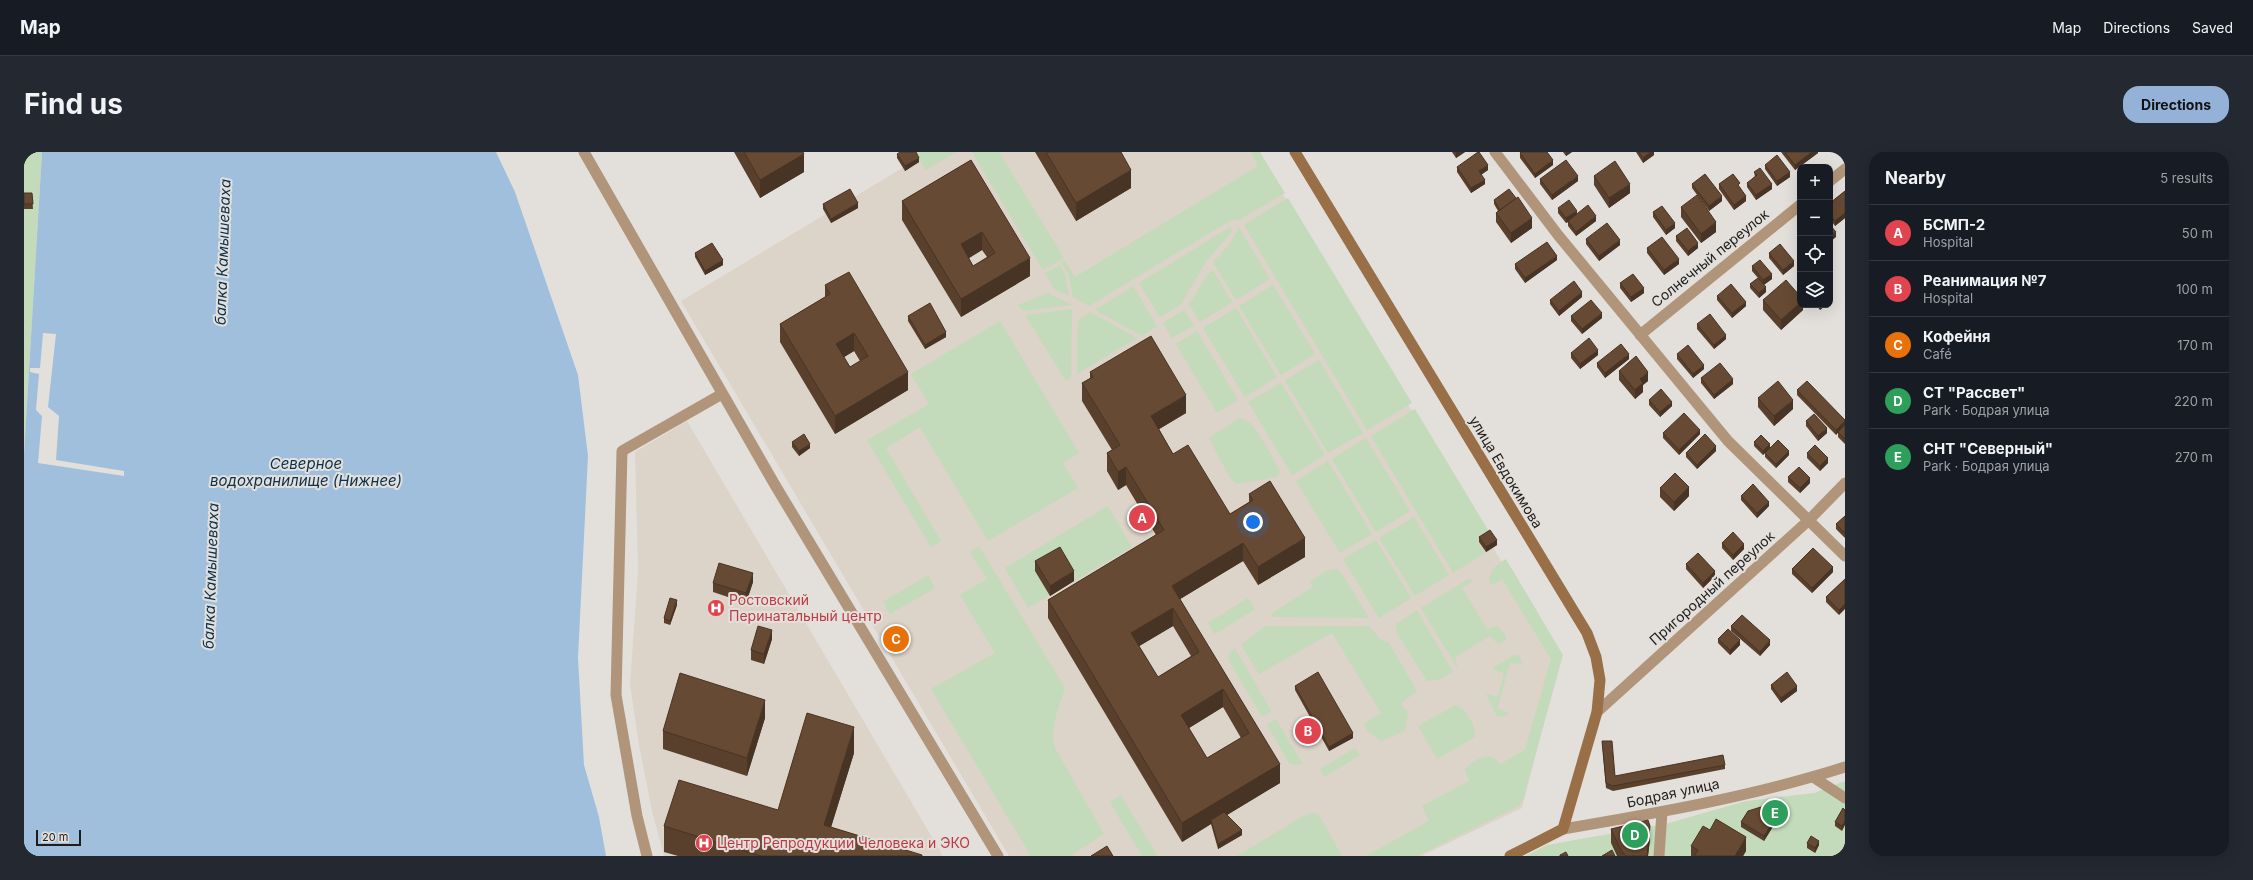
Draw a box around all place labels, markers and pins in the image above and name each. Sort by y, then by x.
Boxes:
pin: A [1129,503,1155,533]
place label: Ростовский Перинатальный центр [729,591,882,624]
hospital icon: Ростовский Перинатальный центр [706,598,726,618]
pin: C [883,624,909,654]
pin: B [1295,716,1321,746]
pin: E [1762,798,1788,828]
pin: D [1622,820,1648,850]
hospital icon: Центр Репродукции Человека и ЭКО [694,833,714,853]
place label: Центр Репродукции Человека и ЭКО [717,834,970,851]

